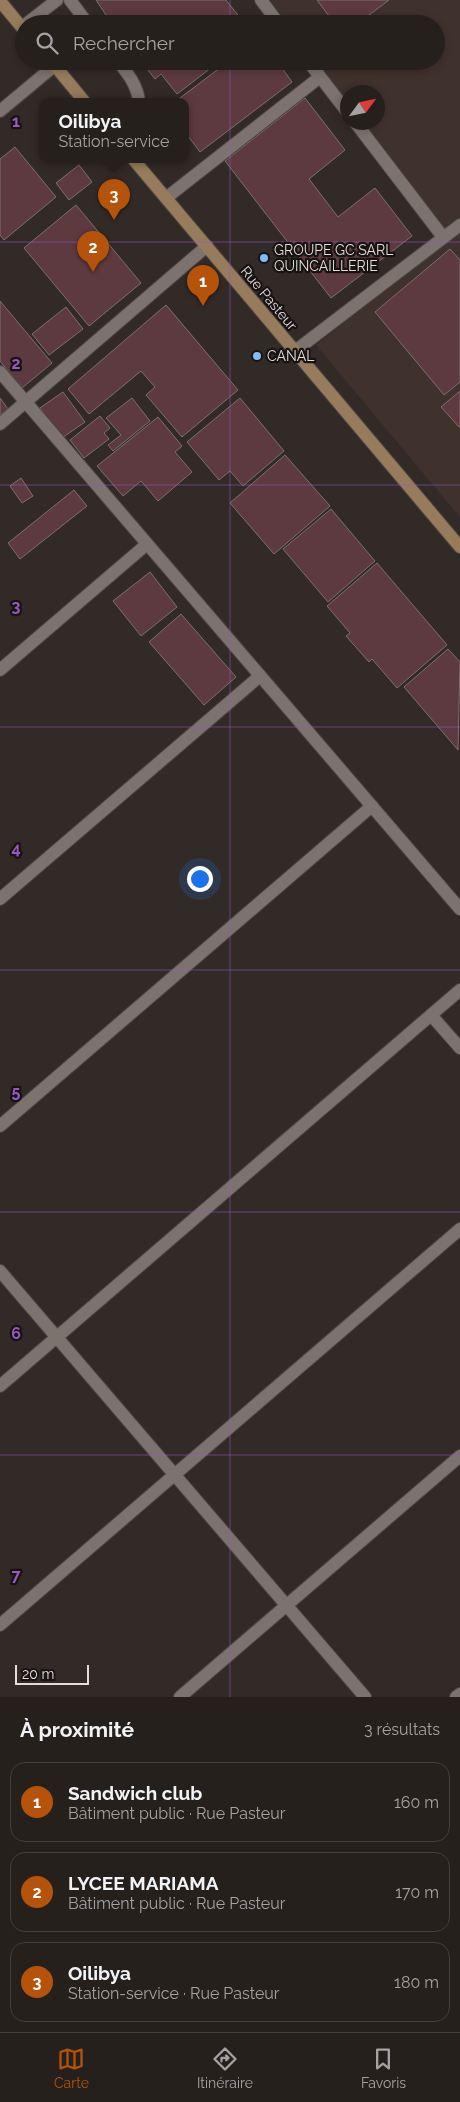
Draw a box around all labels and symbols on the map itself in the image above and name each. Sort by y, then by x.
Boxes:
north arrow [340,85,385,130]
text: 1 [12,112,20,131]
pin: 3 [98,179,130,220]
pin: 2 [77,231,109,272]
place label: GROUPE GC SARL QUINCAILLERIE [274,242,393,274]
marker: GROUPE GC SARL QUINCAILLERIE [258,252,270,264]
street label: Rue Pasteur [238,263,300,333]
pin: 1 [187,265,219,306]
place label: CANAL [267,348,314,364]
marker: CANAL [251,350,263,362]
text: 2 [11,354,21,373]
text: 3 [12,597,21,616]
text: 4 [11,839,21,858]
your location [187,866,213,892]
text: 5 [12,1082,21,1101]
text: 6 [11,1324,21,1343]
text: 7 [12,1566,21,1585]
scale bar [15,1662,89,1685]

